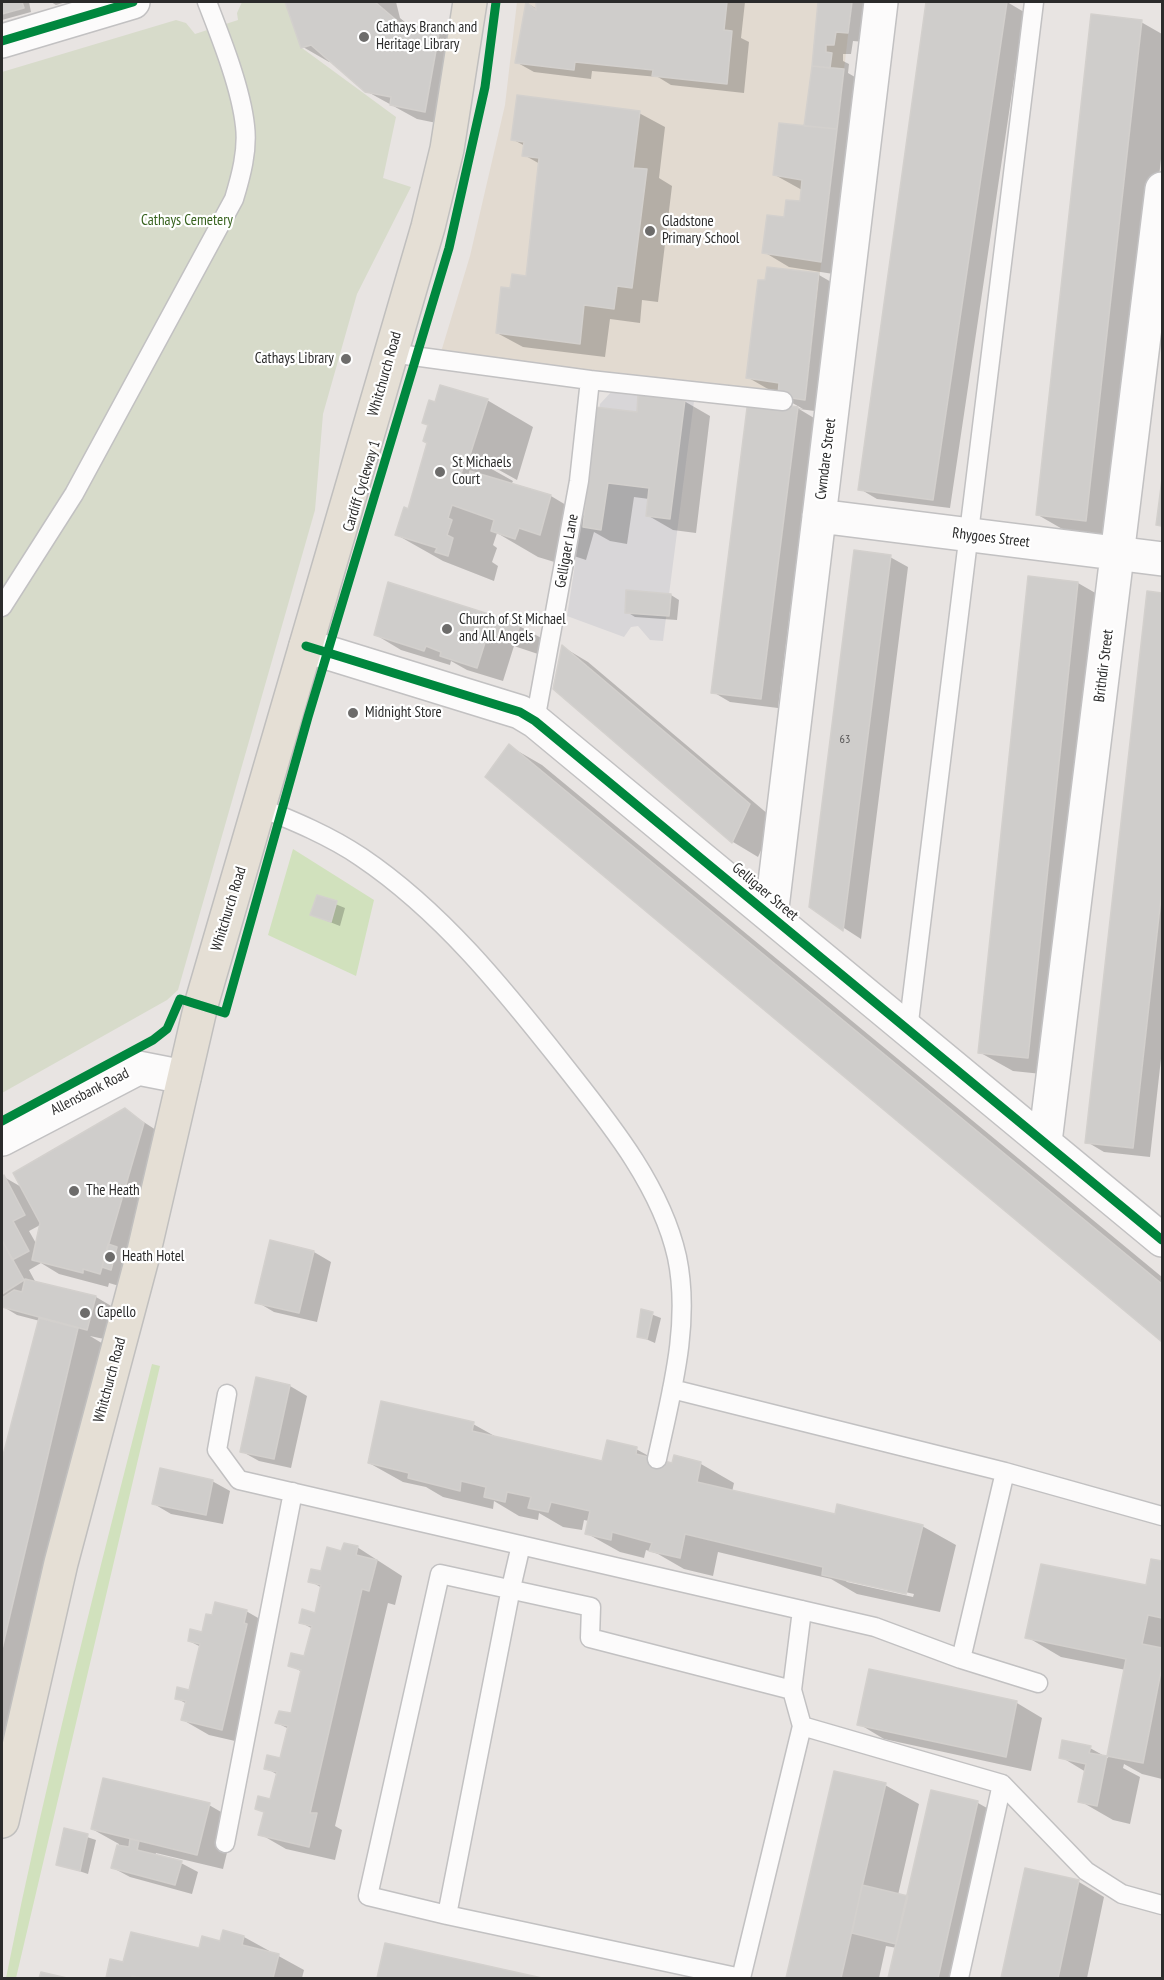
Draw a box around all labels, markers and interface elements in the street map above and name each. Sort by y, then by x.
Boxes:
place label: Cathays Branch and Heritage Library [376,19,477,54]
marker: Cathays Branch and Heritage Library [357,30,371,44]
park label: Cathays Cemetery [141,212,233,230]
place label: Gladstone Primary School [662,213,739,248]
marker: Gladstone Primary School [643,224,657,238]
street label: Whitchurch Road [364,330,406,418]
place label: Cathays Library [255,350,334,368]
marker: Cathays Library [339,352,353,366]
street label: Cwmdare Street [812,417,840,501]
street label: Cardiff Cycleway 1 [340,438,384,534]
place label: St Michaels Court [452,454,511,489]
marker: St Michaels Court [433,465,447,479]
street label: Gelligaer Lane [552,513,582,589]
street label: Rhygoes Street [951,524,1031,552]
place label: Church of St Michael and All Angels [459,611,566,646]
marker: Church of St Michael and All Angels [440,622,454,636]
street label: Brithdir Street [1091,629,1117,703]
place label: Midnight Store [365,704,442,722]
marker: Midnight Store [346,706,360,720]
house number: 63 [840,733,850,747]
street label: Gelligaer Street [728,859,802,925]
street label: Whitchurch Road [208,865,250,953]
street label: Allensbank Road [48,1065,132,1119]
place label: The Heath [86,1182,140,1200]
marker: The Heath [67,1184,81,1198]
place label: Heath Hotel [122,1248,184,1266]
marker: Heath Hotel [103,1250,117,1264]
place label: Capello [97,1304,136,1322]
marker: Capello [78,1306,92,1320]
street label: Whitchurch Road [90,1336,130,1424]

